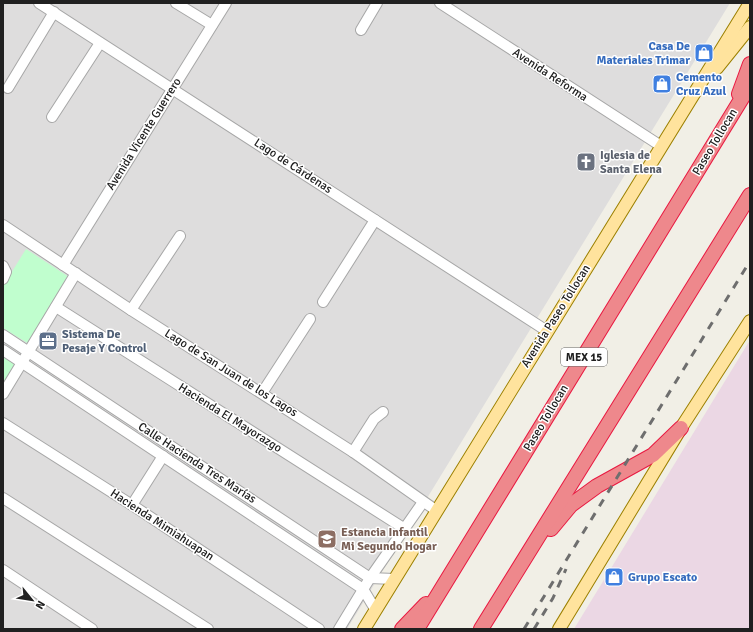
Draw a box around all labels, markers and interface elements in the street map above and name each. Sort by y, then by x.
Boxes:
place label: Casa De Materiales Trimar [597,39,690,68]
shop icon: Casa De Materiales Trimar [693,42,715,64]
street label: Avenida Reforma [510,45,590,105]
place label: Cemento Cruz Azul [676,70,726,99]
shop icon: Cemento Cruz Azul [651,73,673,95]
street label: Avenida Vicente Guerrero [103,75,185,193]
street label: Paseo Tollocan [689,106,741,178]
street label: Lago de Cárdenas [251,135,335,197]
place label: Iglesia de Santa Elena [600,148,662,177]
church icon: Iglesia de Santa Elena [575,151,597,173]
street label: Avenida Paseo Tollocan [518,262,594,370]
street label: Lago de San Juan de los Lagos [162,326,300,420]
place label: Sistema De Pesaje Y Control [62,327,147,356]
office icon: Sistema De Pesaje Y Control [37,330,59,352]
road number: MEX 15 [561,348,607,366]
street label: Hacienda El Mayorazgo [175,380,285,456]
street label: Paseo Tollocan [520,382,572,454]
street label: Calle Hacienda Tres Marías [135,419,259,507]
street label: Hacienda Mimiahuapan [107,486,217,564]
place label: Estancia Infantil Mi Segundo Hogar [341,525,437,554]
school or university icon: Estancia Infantil Mi Segundo Hogar [316,528,338,550]
shop icon: Grupo Escato [603,566,625,588]
place label: Grupo Escato [628,570,697,585]
north arrow [12,580,52,620]
text: N [33,598,48,611]

